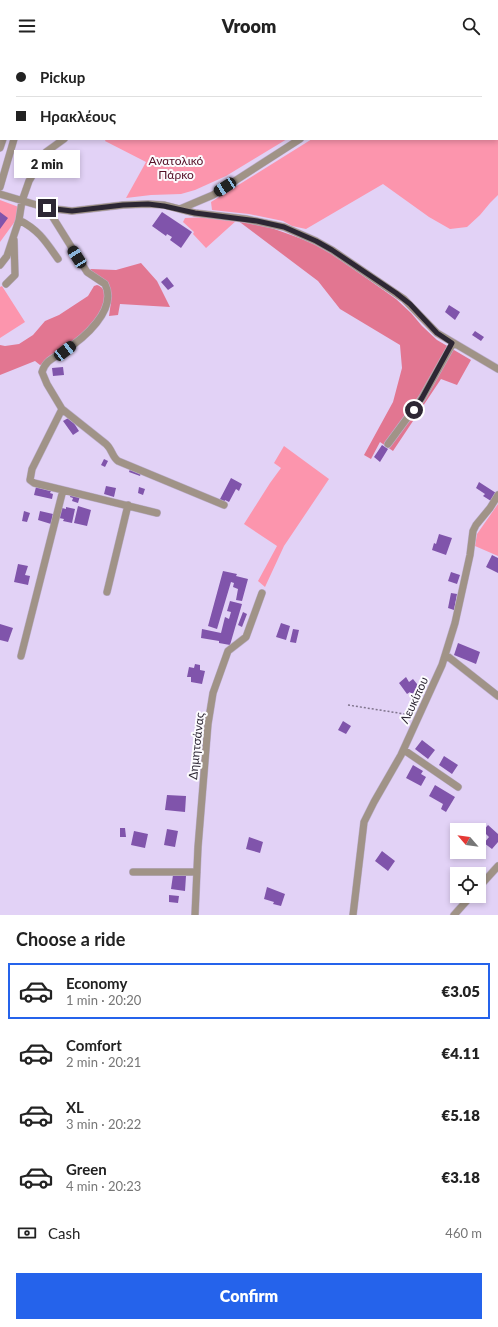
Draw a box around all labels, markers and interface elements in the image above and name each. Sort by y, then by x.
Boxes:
icon: menu [16,15,38,37]
text: Vroom [222,15,276,37]
icon: search [460,15,482,37]
text: Pickup [40,68,85,86]
text: Ηρακλέους [40,107,116,125]
callout: 2 min [14,150,80,178]
park label: Ανατολικό Πάρκο [149,153,204,182]
text: 2 min [31,156,63,172]
car [212,175,238,199]
route end [38,199,56,217]
car [66,244,88,270]
car [52,339,78,363]
route start [405,401,423,419]
street label: Λευκίπου [397,674,431,726]
street label: Δημητσάνας [185,711,207,780]
north arrow [450,823,486,859]
map controls [450,823,486,903]
button: locate [450,867,486,903]
text: Choose a ride [16,928,125,950]
icon: car [18,973,54,1009]
text: Economy [66,974,127,992]
text: €3.05 [442,982,480,1000]
text: 1 min · 20:20 [66,992,141,1008]
icon: car [18,1035,54,1071]
text: Comfort [66,1036,122,1054]
text: €4.11 [442,1044,480,1062]
text: 2 min · 20:21 [66,1054,141,1070]
icon: car [18,1097,54,1133]
text: XL [66,1098,84,1116]
text: €5.18 [442,1106,480,1124]
text: 3 min · 20:22 [66,1116,141,1132]
icon: car [18,1159,54,1195]
text: Green [66,1160,107,1178]
text: €3.18 [442,1168,480,1186]
text: 4 min · 20:23 [66,1178,141,1194]
icon: cash [16,1222,38,1244]
text: Cash [48,1224,80,1242]
text: 460 m [445,1225,482,1241]
button: Confirm [16,1273,482,1319]

